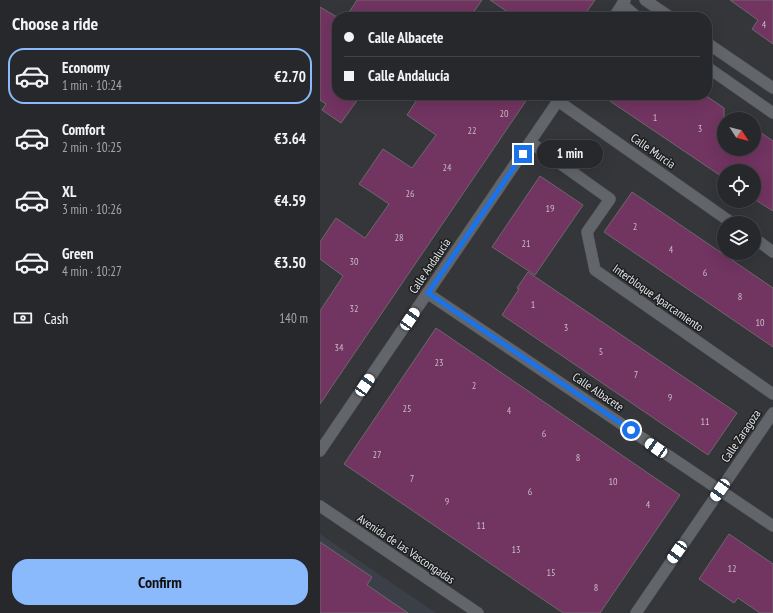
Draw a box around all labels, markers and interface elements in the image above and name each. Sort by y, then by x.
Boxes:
text: Choose a ride [12,12,98,35]
house number: 4 [762,18,767,31]
text: Calle Albacete [368,28,443,47]
icon: car [14,58,50,94]
text: Economy [62,58,110,77]
text: Calle Andalucía [368,66,449,85]
text: €2.70 [274,67,306,86]
text: 1 min · 10:24 [62,77,122,94]
house number: 20 [500,107,509,120]
house number: 1 [653,111,657,124]
north arrow [717,112,761,156]
map controls [717,112,761,260]
icon: car [14,120,50,156]
text: Comfort [62,120,105,139]
house number: 3 [698,122,702,135]
house number: 22 [468,124,477,137]
text: €3.64 [274,129,306,148]
street label: Calle Murcia [628,130,679,171]
text: 2 min · 10:25 [62,139,122,156]
callout: 1 min [537,140,603,168]
route end [514,145,532,163]
text: 1 min [557,145,583,162]
house number: 24 [443,161,452,174]
button: locate [717,164,761,208]
icon: car [14,182,50,218]
text: XL [62,182,76,201]
house number: 26 [406,187,415,200]
text: €4.59 [274,191,306,210]
text: 3 min · 10:26 [62,201,122,218]
house number: 19 [546,202,555,215]
button: layers [717,216,761,260]
house number: 2 [633,220,637,233]
house number: 28 [395,231,404,244]
street label: Calle Andalucía [406,235,454,296]
house number: 21 [522,237,531,250]
house number: 4 [669,243,674,256]
icon: car [14,244,50,280]
text: Green [62,244,94,263]
text: €3.50 [274,253,306,272]
house number: 30 [350,255,359,268]
street label: Interbloque Aparcamiento [610,261,707,335]
text: 4 min · 10:27 [62,263,122,280]
house number: 6 [703,266,708,279]
house number: 8 [738,290,742,303]
house number: 1 [531,298,535,311]
house number: 32 [350,302,359,315]
car [398,306,422,332]
icon: cash [12,307,34,329]
text: Cash [44,309,68,328]
text: 140 m [279,310,308,327]
house number: 10 [756,316,765,329]
house number: 3 [564,321,568,334]
house number: 34 [335,341,344,354]
house number: 5 [599,345,603,358]
house number: 23 [435,356,444,369]
house number: 7 [634,368,638,381]
street label: Calle Albacete [570,369,627,414]
car [353,372,377,398]
house number: 2 [472,379,476,392]
house number: 9 [668,391,672,404]
house number: 25 [403,402,412,415]
house number: 4 [507,404,512,417]
street label: Calle Zaragoza [717,406,764,465]
house number: 11 [701,415,710,428]
route start [622,421,640,439]
house number: 6 [542,427,547,440]
car [643,436,669,460]
house number: 27 [373,448,382,461]
house number: 8 [576,451,580,464]
house number: 7 [410,472,414,485]
house number: 10 [609,475,618,488]
car [708,477,732,503]
house number: 6 [528,485,533,498]
house number: 9 [445,495,449,508]
house number: 4 [646,498,651,511]
street label: Avenida de las Vascongadas [355,510,458,587]
house number: 11 [477,519,486,532]
car [665,539,689,565]
house number: 13 [512,543,521,556]
button: Confirm [12,559,308,605]
house number: 12 [728,562,737,575]
house number: 15 [547,566,556,579]
house number: 8 [594,581,598,594]

